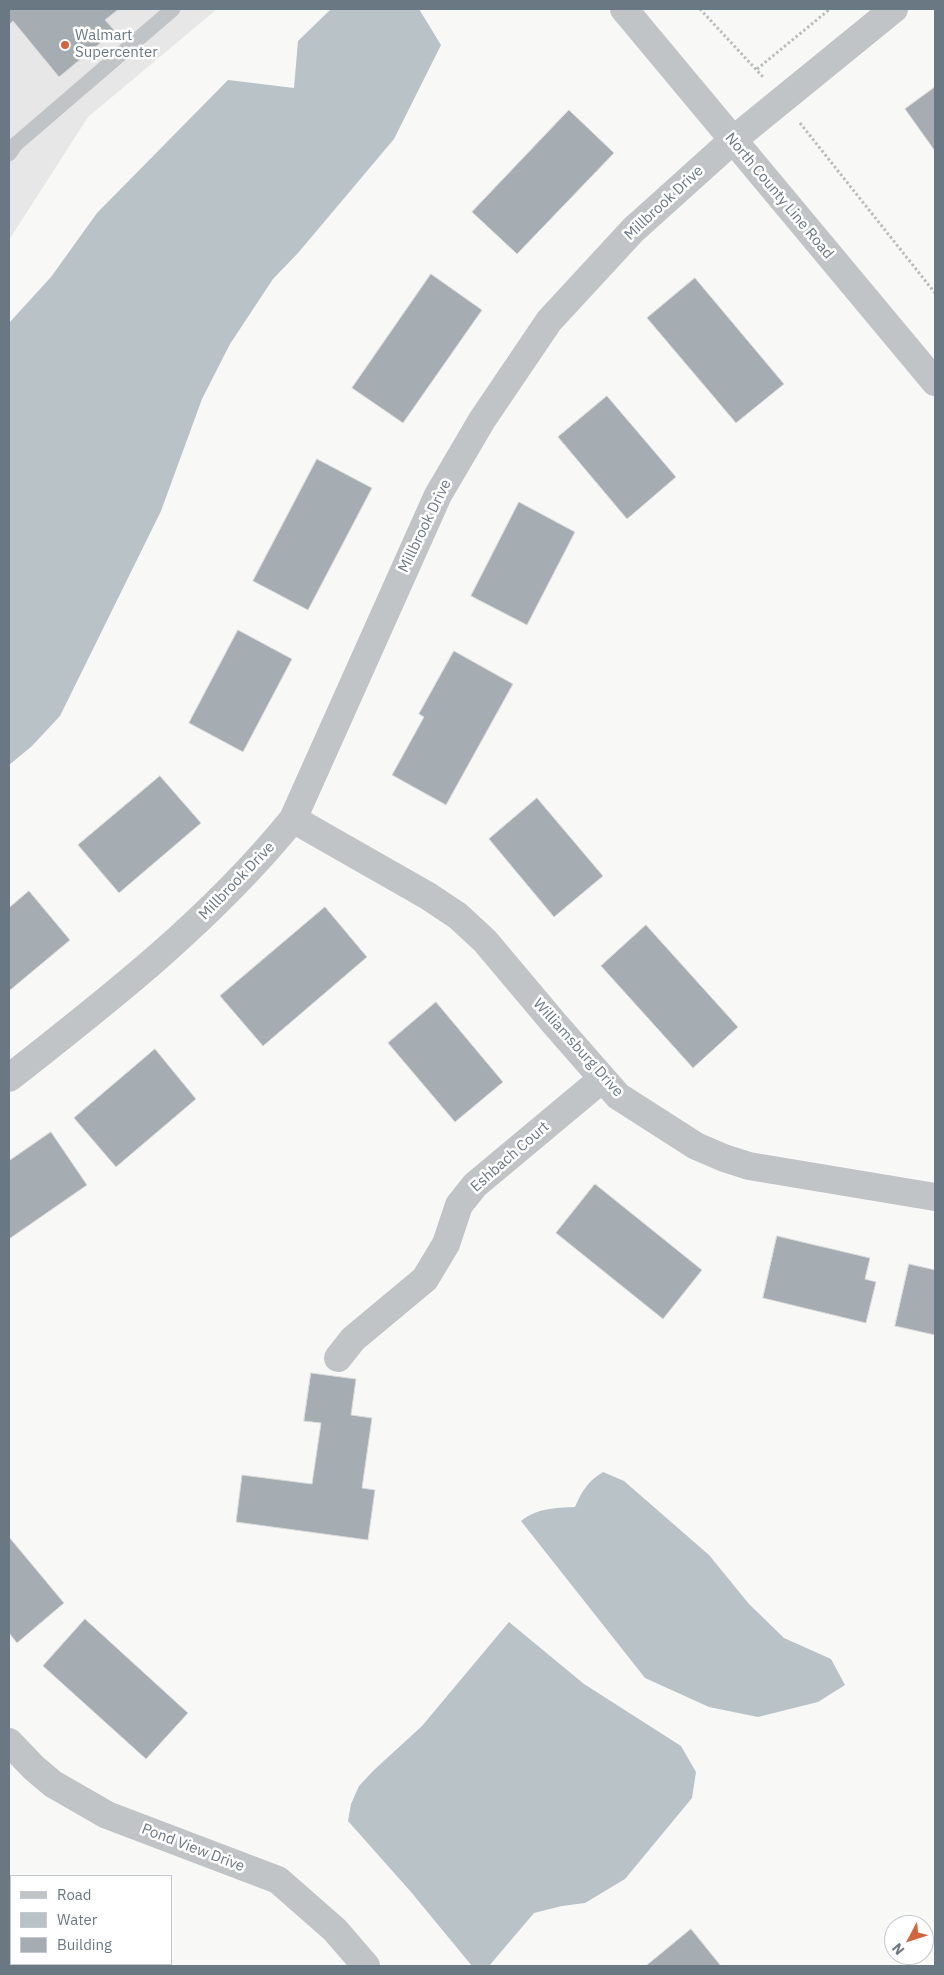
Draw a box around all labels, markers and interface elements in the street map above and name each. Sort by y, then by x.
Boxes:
place label: Walmart Supercenter [75,27,158,62]
marker: Walmart Supercenter [59,39,71,51]
street label: North County Line Road [721,129,837,263]
street label: Millbrook Drive [621,162,707,244]
street label: Millbrook Drive [395,477,455,575]
street label: Millbrook Drive [195,838,279,924]
street label: Williamsburg Drive [529,995,627,1101]
street label: Eshbach Court [467,1118,553,1196]
street label: Pond View Drive [139,1820,247,1876]
legend [10,1875,172,1965]
text: Road [57,1885,92,1904]
text: Water [57,1910,97,1929]
north arrow [884,1915,934,1965]
text: Building [57,1935,112,1954]
text: N [888,1939,908,1959]

